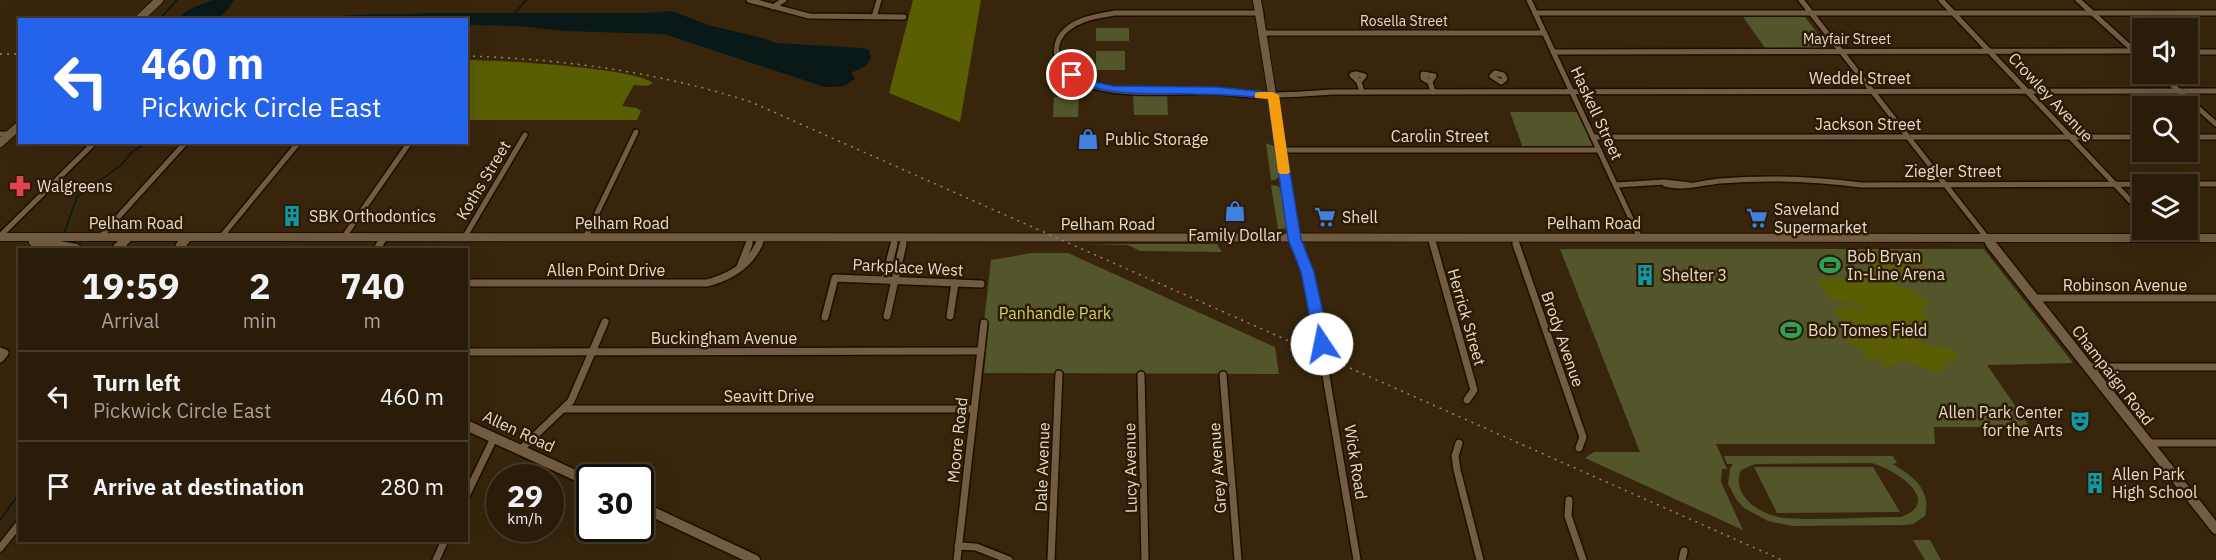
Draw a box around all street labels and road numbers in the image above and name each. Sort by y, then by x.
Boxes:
street label: Rosella Street [1360,12,1448,30]
street label: Mayfair Street [1803,30,1891,48]
street label: Crowley Avenue [2004,48,2098,146]
street label: Haskell Street [1567,63,1627,163]
street label: Weddel Street [1809,68,1911,88]
street label: Jackson Street [1815,114,1921,134]
street label: Carolin Street [1391,126,1489,146]
street label: Koths Street [452,137,514,223]
street label: Ziegler Street [1904,161,2002,181]
street label: Pelham Road [89,213,183,233]
street label: Pelham Road [575,213,669,233]
street label: Pelham Road [1547,213,1641,233]
street label: Pelham Road [1061,214,1155,234]
street label: Parkplace West [852,254,964,280]
street label: Allen Point Drive [547,260,665,280]
street label: Herrick Street [1444,266,1490,368]
street label: Robinson Avenue [2063,275,2187,295]
street label: Brody Avenue [1537,289,1589,390]
street label: Champaign Road [2068,321,2158,429]
street label: Buckingham Avenue [651,328,797,348]
street label: Seavitt Drive [724,386,814,406]
street label: Moore Road [943,396,971,484]
street label: Allen Road [480,406,558,456]
street label: Dale Avenue [1030,422,1054,512]
street label: Grey Avenue [1204,422,1230,514]
street label: Lucy Avenue [1119,423,1141,513]
street label: Wick Road [1340,423,1372,501]

